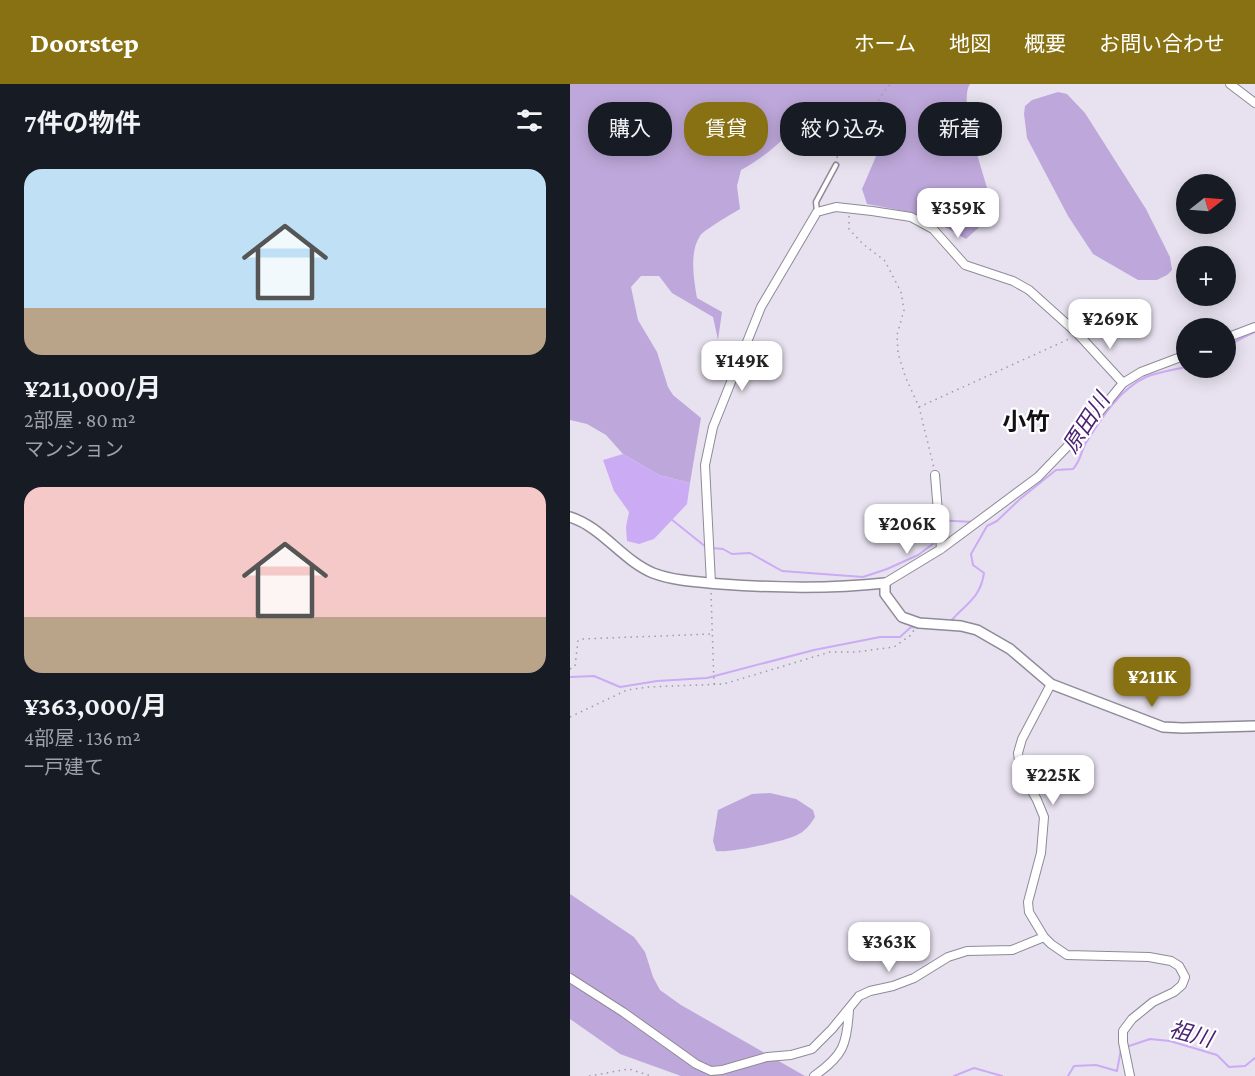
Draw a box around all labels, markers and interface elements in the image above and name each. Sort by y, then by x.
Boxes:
text: Doorstep [30,27,139,58]
text: ホーム [854,32,916,56]
text: 地図 [949,32,991,56]
text: 概要 [1024,32,1066,56]
text: お問い合わせ [1099,32,1225,56]
chip: 購入 [588,102,672,156]
chip: 賃貸 [684,102,768,156]
chip: 絞り込み [780,102,906,156]
chip: 新着 [918,102,1002,156]
icon: filters [513,104,546,137]
text: 7件の物件 [24,109,141,138]
north arrow [1176,174,1236,234]
map controls [1176,174,1236,378]
pin: ¥359K [916,188,1000,239]
text: ¥359K [931,196,985,218]
icon: home [231,208,339,316]
button: + [1176,246,1236,306]
pin: ¥269K [1068,299,1152,350]
text: ¥269K [1082,307,1138,329]
button: − [1176,318,1236,378]
pin: ¥149K [700,341,784,392]
text: ¥149K [715,349,769,371]
text: ¥211,000/月 [24,374,161,403]
water label: 原田川 [1058,387,1116,457]
district label: 小竹 [1002,408,1050,435]
text: 2部屋 · 80 m² [24,409,136,431]
text: マンション [24,438,124,460]
pin: ¥206K [865,504,949,555]
text: ¥206K [878,512,936,534]
icon: home [231,526,339,634]
pin: ¥211K [1110,657,1194,708]
text: ¥211K [1127,665,1177,687]
text: ¥363,000/月 [24,692,167,721]
text: 4部屋 · 136 m² [24,727,140,749]
pin: ¥225K [1011,755,1095,806]
text: 一戸建て [24,756,104,778]
text: ¥225K [1026,763,1080,785]
pin: ¥363K [847,922,931,973]
text: ¥363K [862,930,916,952]
water label: 祖川 [1167,1016,1217,1052]

